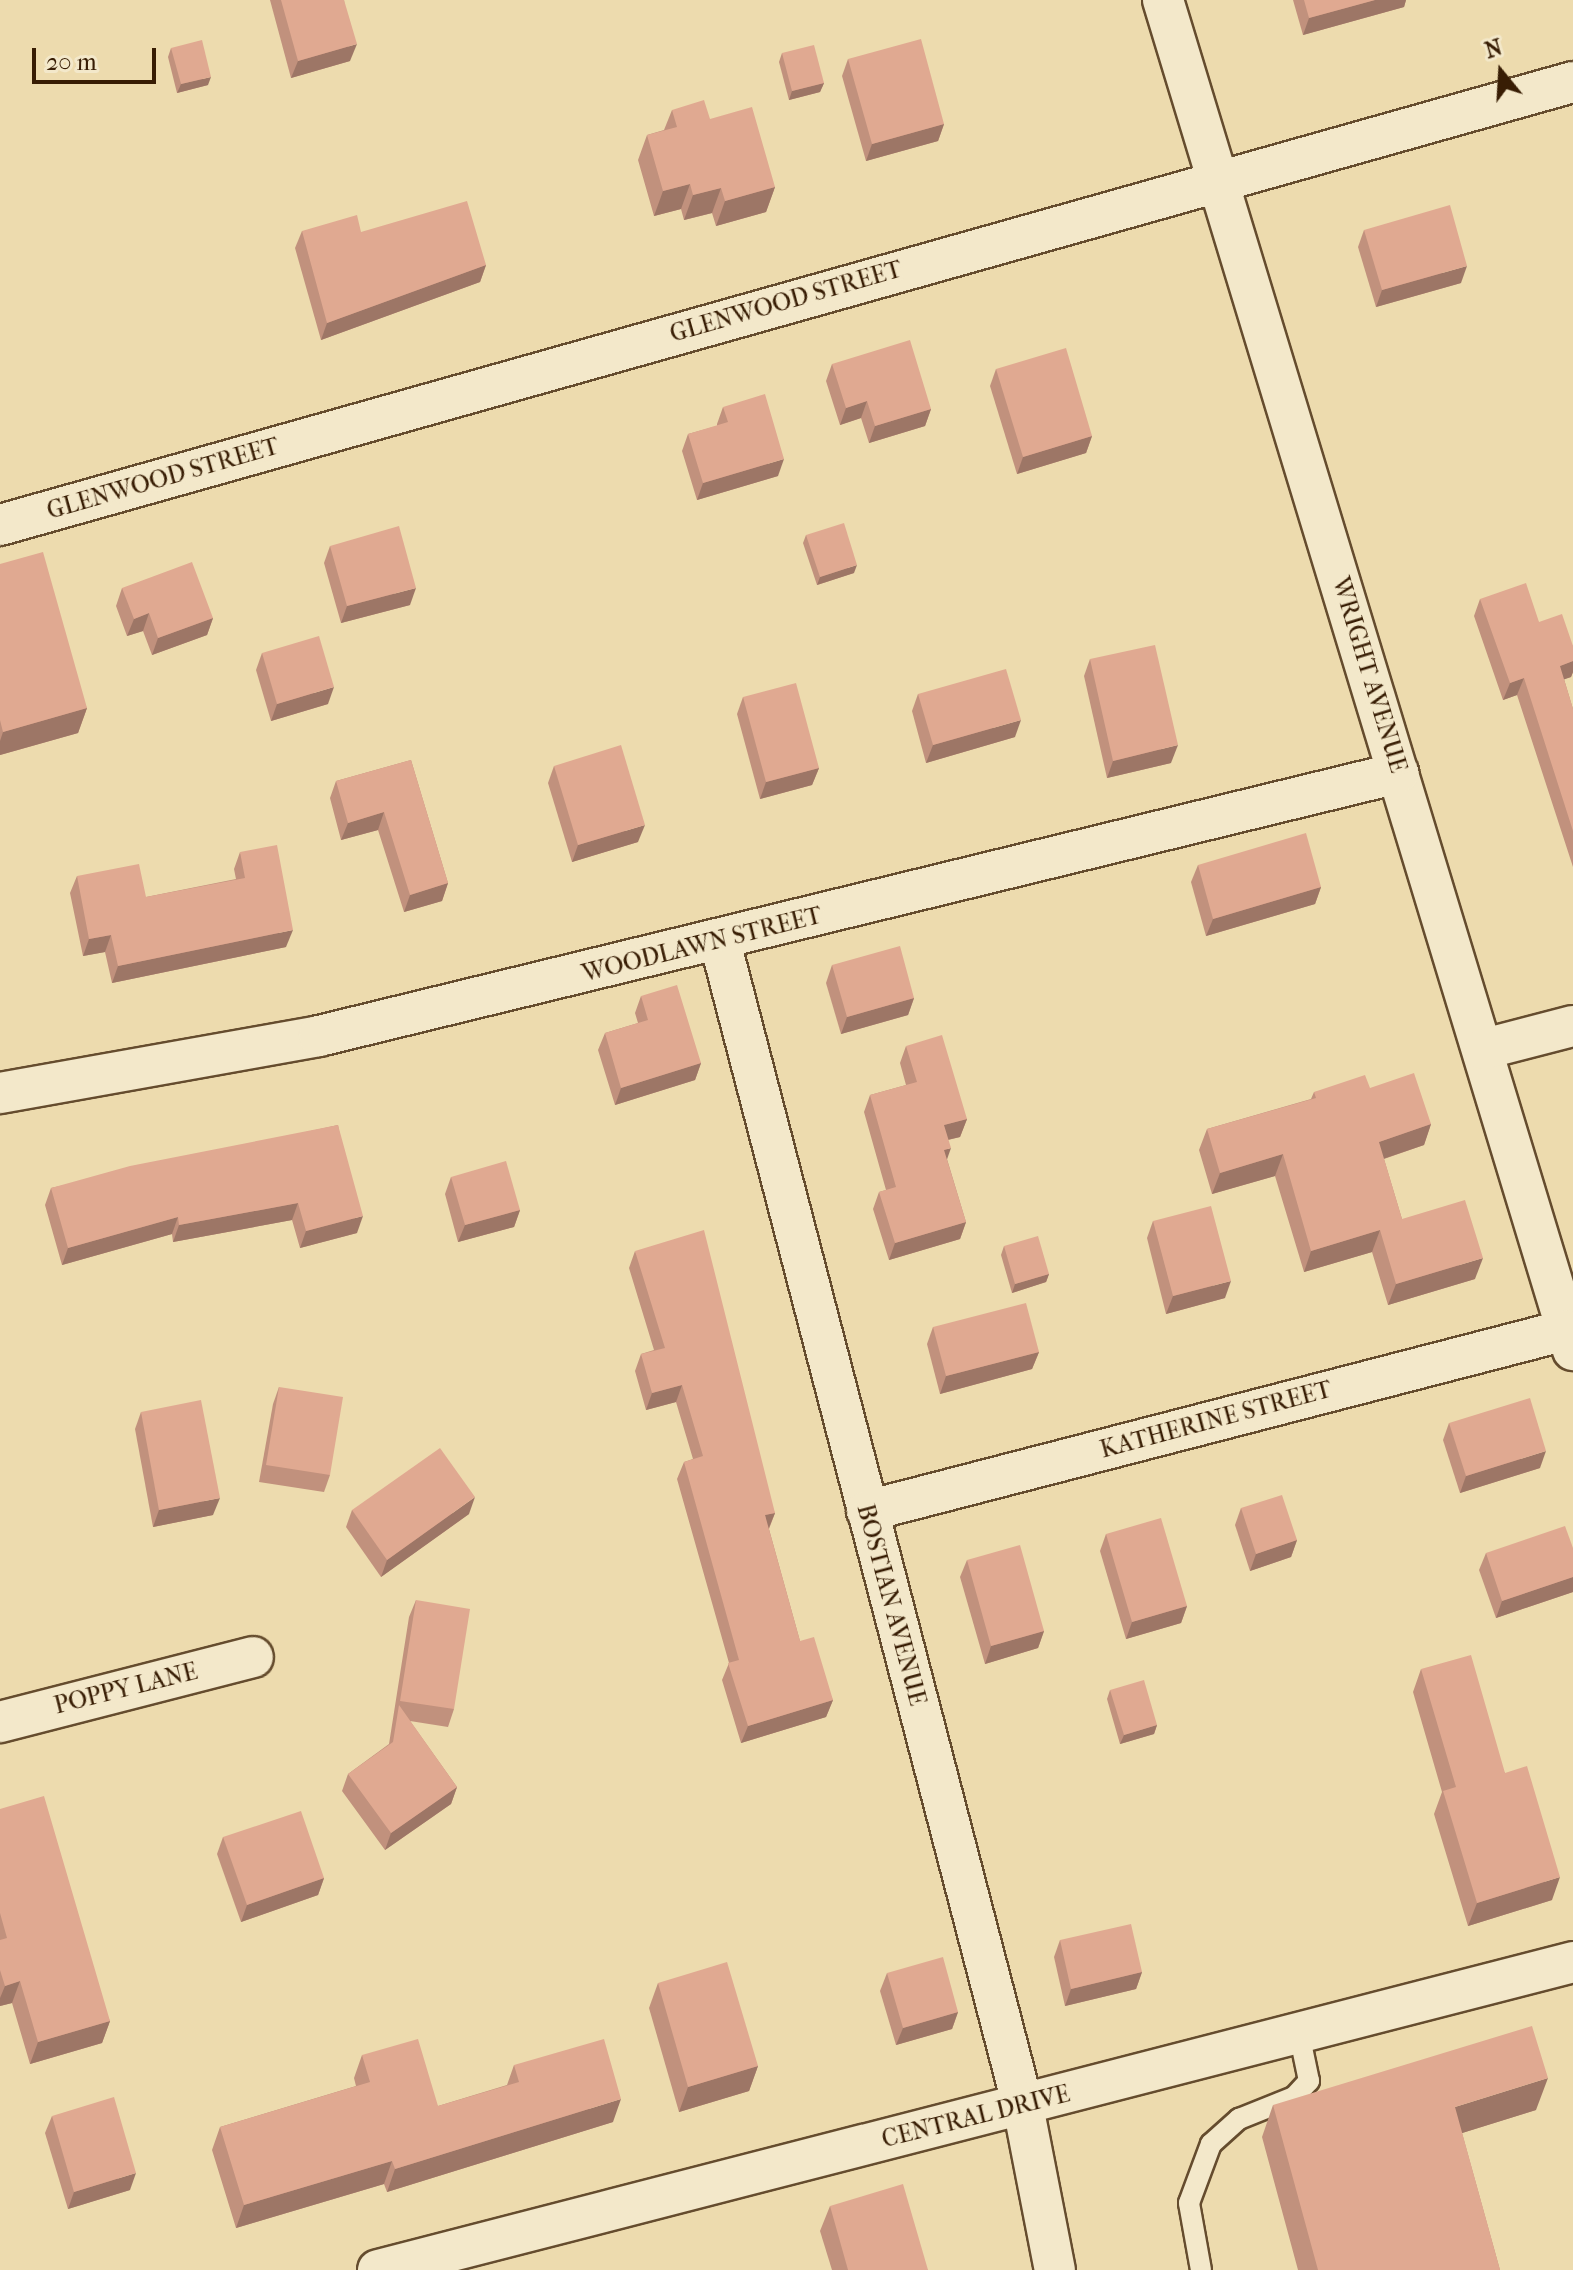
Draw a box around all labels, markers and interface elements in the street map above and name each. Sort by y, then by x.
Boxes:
scale bar [36,32,160,82]
north arrow [1461,32,1541,112]
text: N [1482,34,1506,64]
text: 20 m [46,48,97,76]
street label: GLENWOOD STREET [667,255,905,349]
street label: GLENWOOD STREET [44,432,282,526]
street label: WRIGHT AVENUE [1326,574,1412,776]
street label: WOODLAWN STREET [579,901,825,989]
street label: KATHERINE STREET [1097,1375,1335,1465]
street label: BOSTIAN AVENUE [850,1501,932,1709]
street label: POPPY LANE [51,1657,201,1721]
street label: CENTRAL DRIVE [879,2080,1073,2154]

